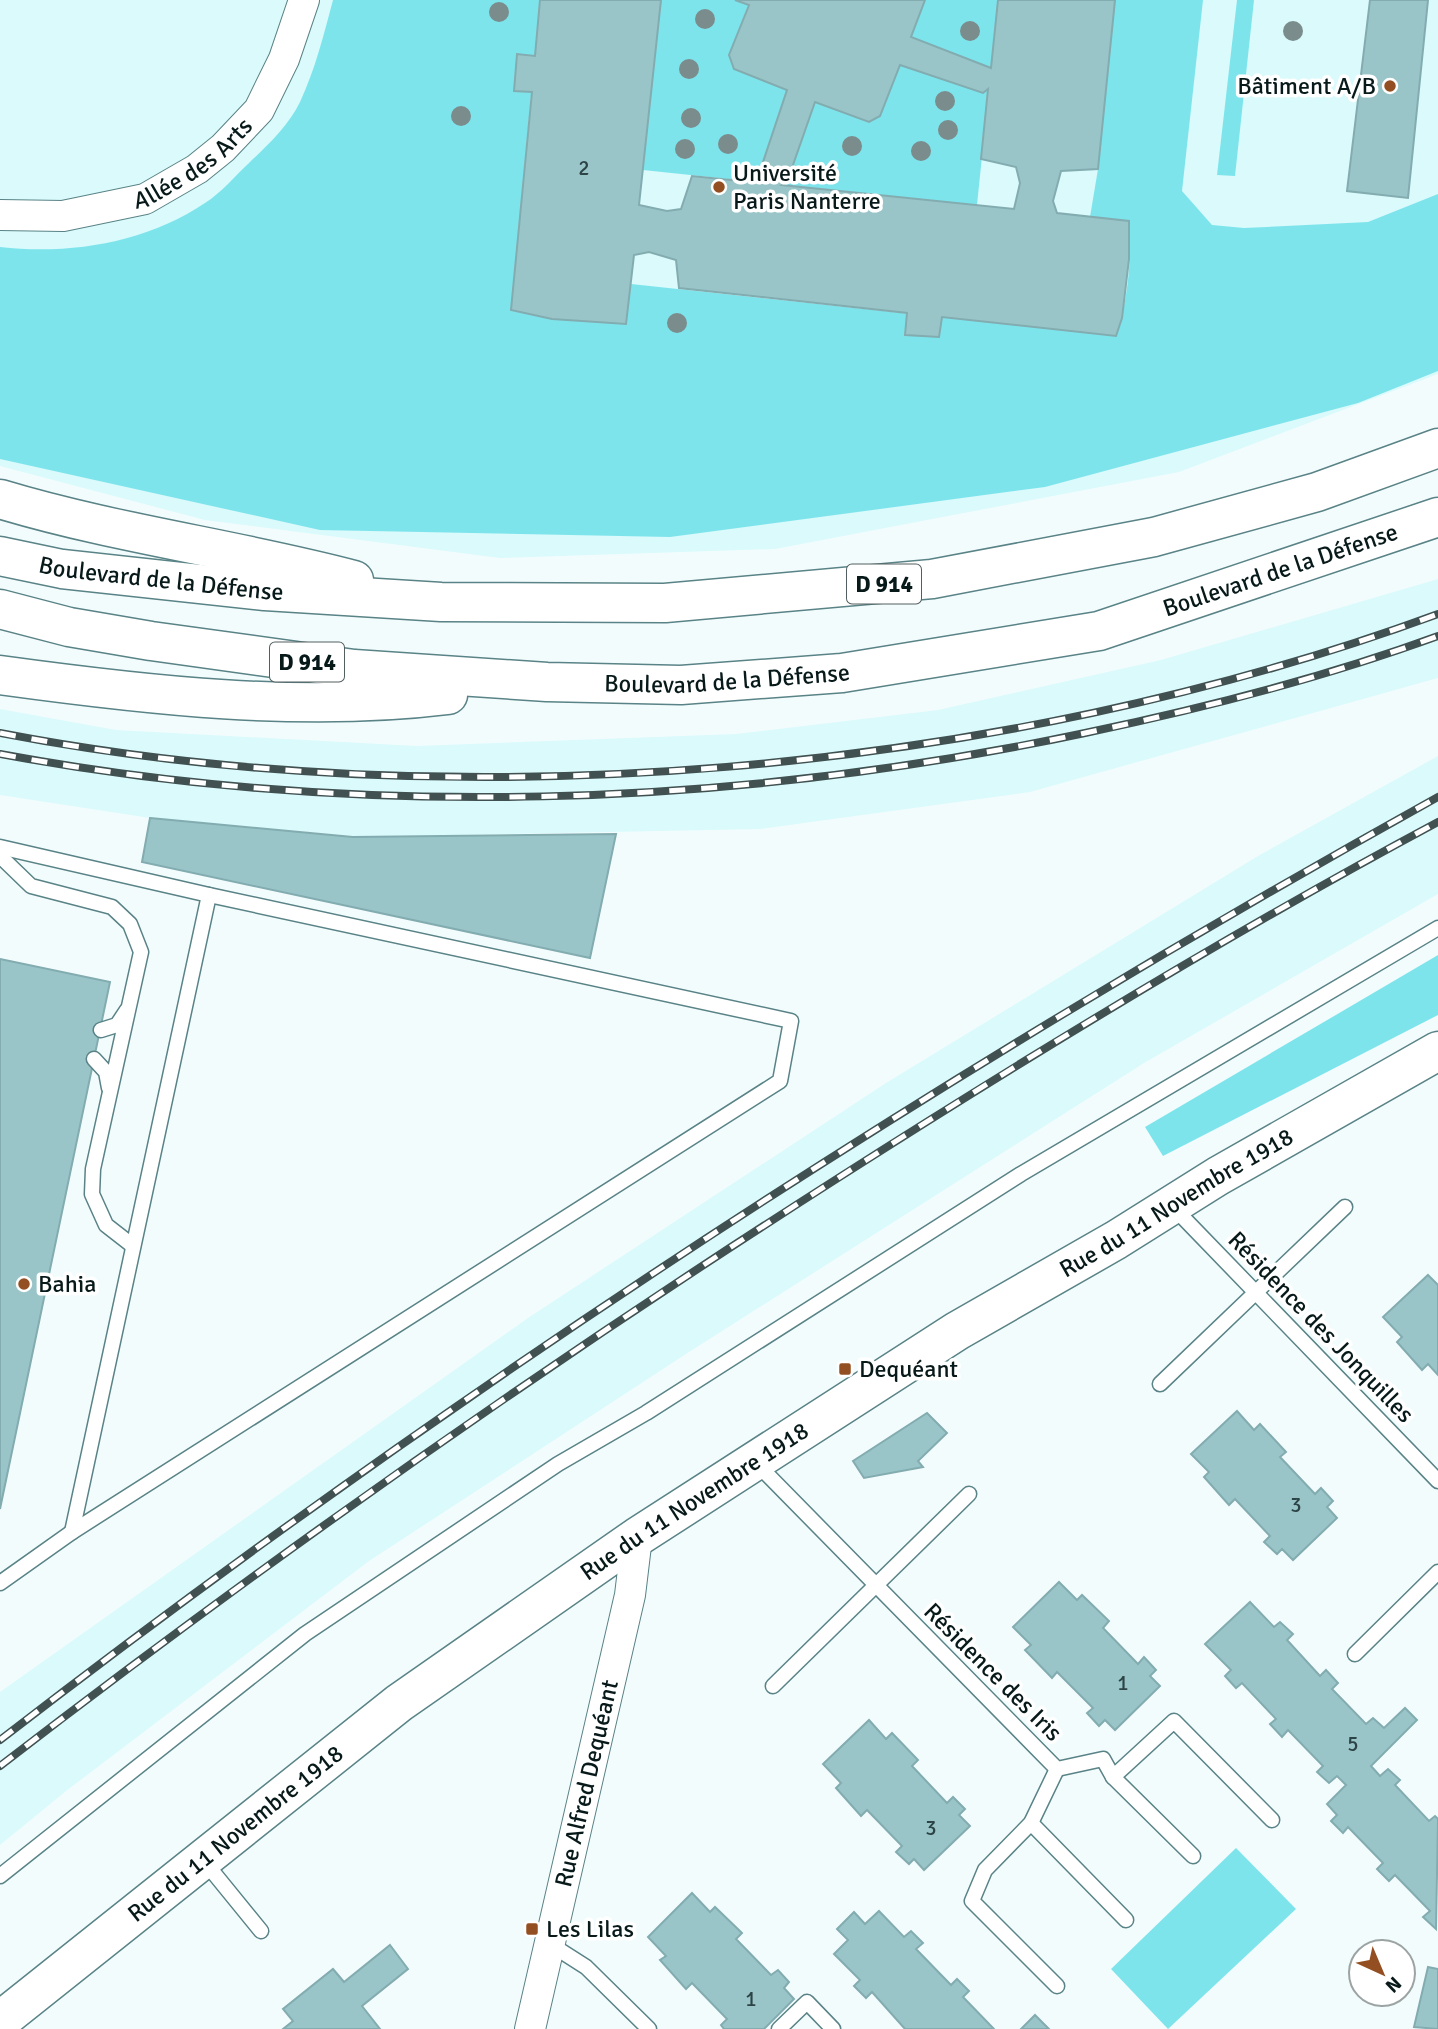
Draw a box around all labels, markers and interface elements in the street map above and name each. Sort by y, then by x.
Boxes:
place label: Bâtiment A/B [1237,71,1376,101]
marker: Bâtiment A/B [1382,78,1398,94]
street label: Allée des Arts [131,111,259,216]
house number: 2 [578,155,590,181]
place label: Université Paris Nanterre [733,158,881,216]
marker: Université Paris Nanterre [711,179,727,195]
street label: Boulevard de la Défense [1159,517,1402,623]
street label: Boulevard de la Défense [36,550,284,607]
road number: D 914 [847,564,921,604]
road number: D 914 [270,642,344,682]
street label: Boulevard de la Défense [604,657,852,700]
street label: Rue du 11 Novembre 1918 [1054,1121,1298,1284]
street label: Résidence des Jonquilles [1222,1225,1420,1429]
place label: Bahia [38,1269,96,1299]
marker: Bahia [16,1276,32,1292]
place label: Dequéant [859,1354,958,1384]
marker: Dequéant [837,1361,853,1377]
street label: Rue du 11 Novembre 1918 [574,1415,814,1587]
house number: 3 [1290,1492,1302,1518]
street label: Résidence des Iris [918,1597,1068,1747]
house number: 1 [1117,1670,1129,1696]
street label: Rue Alfred Dequéant [548,1677,625,1890]
house number: 5 [1347,1731,1359,1757]
street label: Rue du 11 Novembre 1918 [122,1738,349,1928]
house number: 3 [925,1815,937,1841]
place label: Les Lilas [546,1914,634,1944]
marker: Les Lilas [524,1921,540,1937]
north arrow [1347,1938,1417,2008]
text: N [1380,1971,1406,1998]
house number: 1 [745,1986,757,2012]

